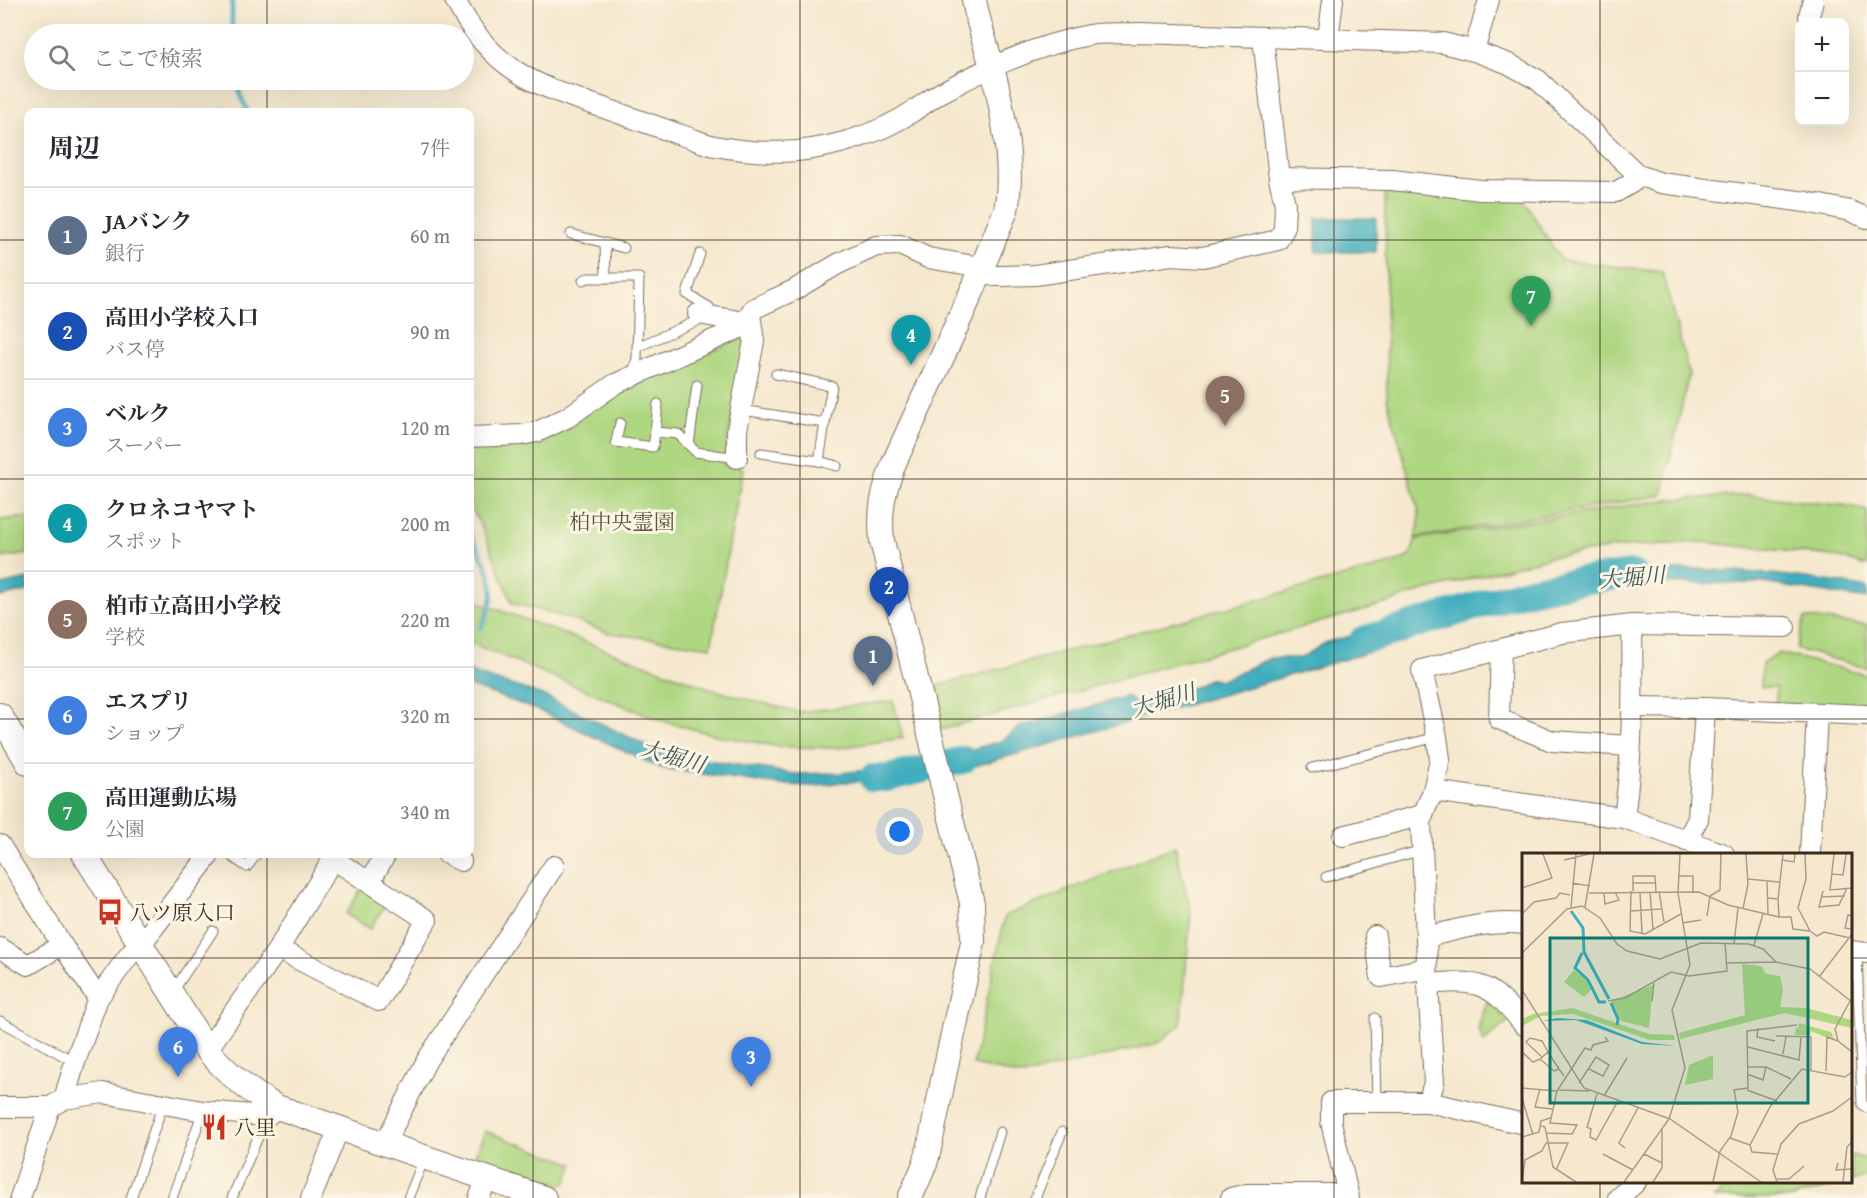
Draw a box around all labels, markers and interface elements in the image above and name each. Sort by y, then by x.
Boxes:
map controls [1795,18,1849,126]
button: + [1795,18,1849,72]
search box [24,24,474,90]
icon: search [45,41,78,74]
text: ここで検索 [93,42,203,74]
button: − [1795,72,1849,126]
text: 周辺 [48,128,100,167]
text: 7件 [420,133,450,162]
text: JAバンク [105,205,192,237]
text: 1 [62,221,73,250]
text: 60 m [410,221,450,250]
text: 銀行 [105,238,145,267]
pin: 7 [1512,276,1550,326]
text: 高田小学校入口 [105,301,259,333]
pin: 4 [892,316,930,365]
text: 2 [62,317,73,346]
text: 90 m [410,317,450,346]
text: バス停 [105,334,165,363]
pin: 5 [1206,376,1244,426]
text: ベルク [105,397,171,429]
text: 3 [62,413,73,442]
text: 120 m [400,413,450,442]
text: スーパー [105,430,183,459]
text: クロネコヤマト [105,493,259,525]
park label: 柏中央霊園 [570,506,675,537]
text: 4 [62,509,73,538]
text: 200 m [400,509,450,538]
text: スポット [105,526,185,555]
water label: 大堀川 [1598,558,1668,596]
pin: 2 [870,568,908,617]
text: 柏市立高田小学校 [105,589,281,621]
text: 5 [62,605,73,634]
text: 220 m [400,605,450,634]
text: 学校 [105,622,145,651]
pin: 1 [854,636,892,686]
water label: 大堀川 [1127,674,1201,725]
text: エスプリ [105,685,192,717]
text: 6 [62,701,73,730]
text: 320 m [400,701,450,730]
text: ショップ [105,718,185,747]
water label: 大堀川 [637,732,711,781]
text: 高田運動広場 [105,781,237,813]
text: 7 [62,797,73,826]
text: 340 m [400,797,450,826]
text: 公園 [105,814,145,843]
your location [885,817,914,846]
inset map [1522,853,1852,1183]
bus stop icon: 八ツ原入口 [95,897,125,927]
place label: 八ツ原入口 [130,897,235,928]
pin: 6 [158,1028,198,1077]
pin: 3 [732,1038,771,1087]
restaurant icon: 八里 [199,1112,229,1142]
place label: 八里 [234,1112,276,1143]

